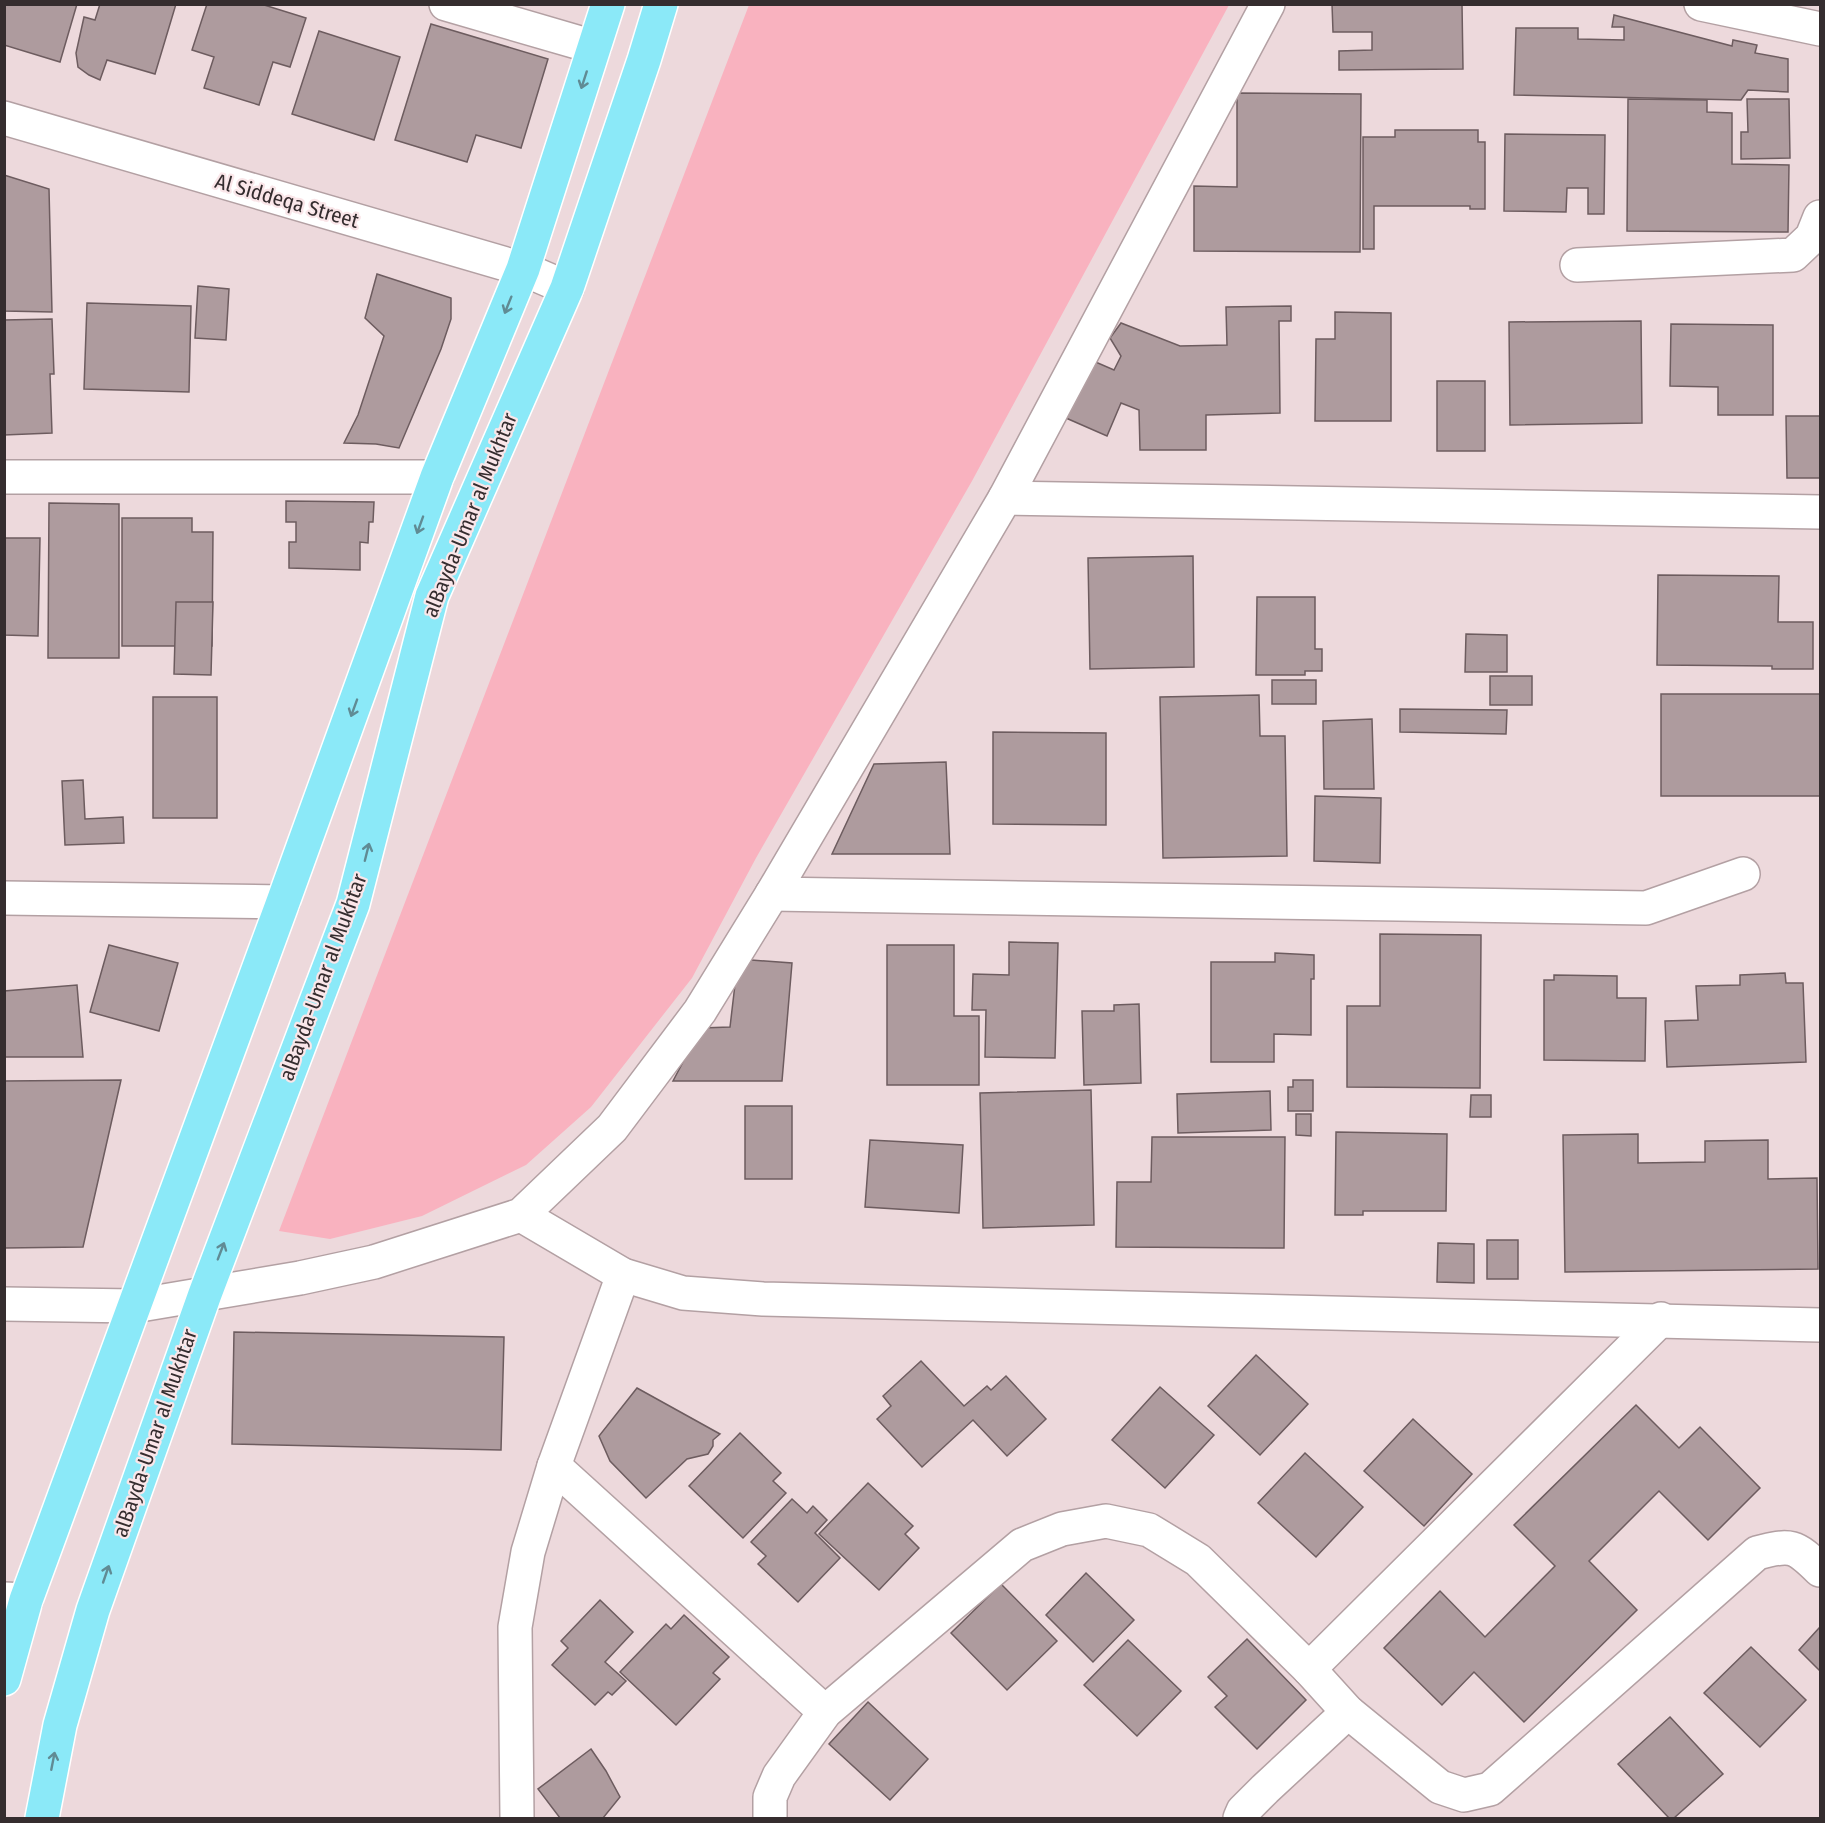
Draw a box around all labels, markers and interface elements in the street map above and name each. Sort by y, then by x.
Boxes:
one-way arrow [577,70,588,89]
street label: Al Siddeqa Street [212,168,362,234]
one-way arrow [502,295,513,313]
street label: alBayda-Umar al Mukhtar [417,408,523,621]
one-way arrow [414,515,425,534]
one-way arrow [347,698,358,717]
one-way arrow [361,842,373,861]
street label: alBayda-Umar al Mukhtar [273,869,373,1084]
one-way arrow [216,1243,227,1261]
street label: alBayda-Umar al Mukhtar [107,1325,203,1540]
one-way arrow [101,1565,112,1583]
one-way arrow [48,1752,59,1771]

